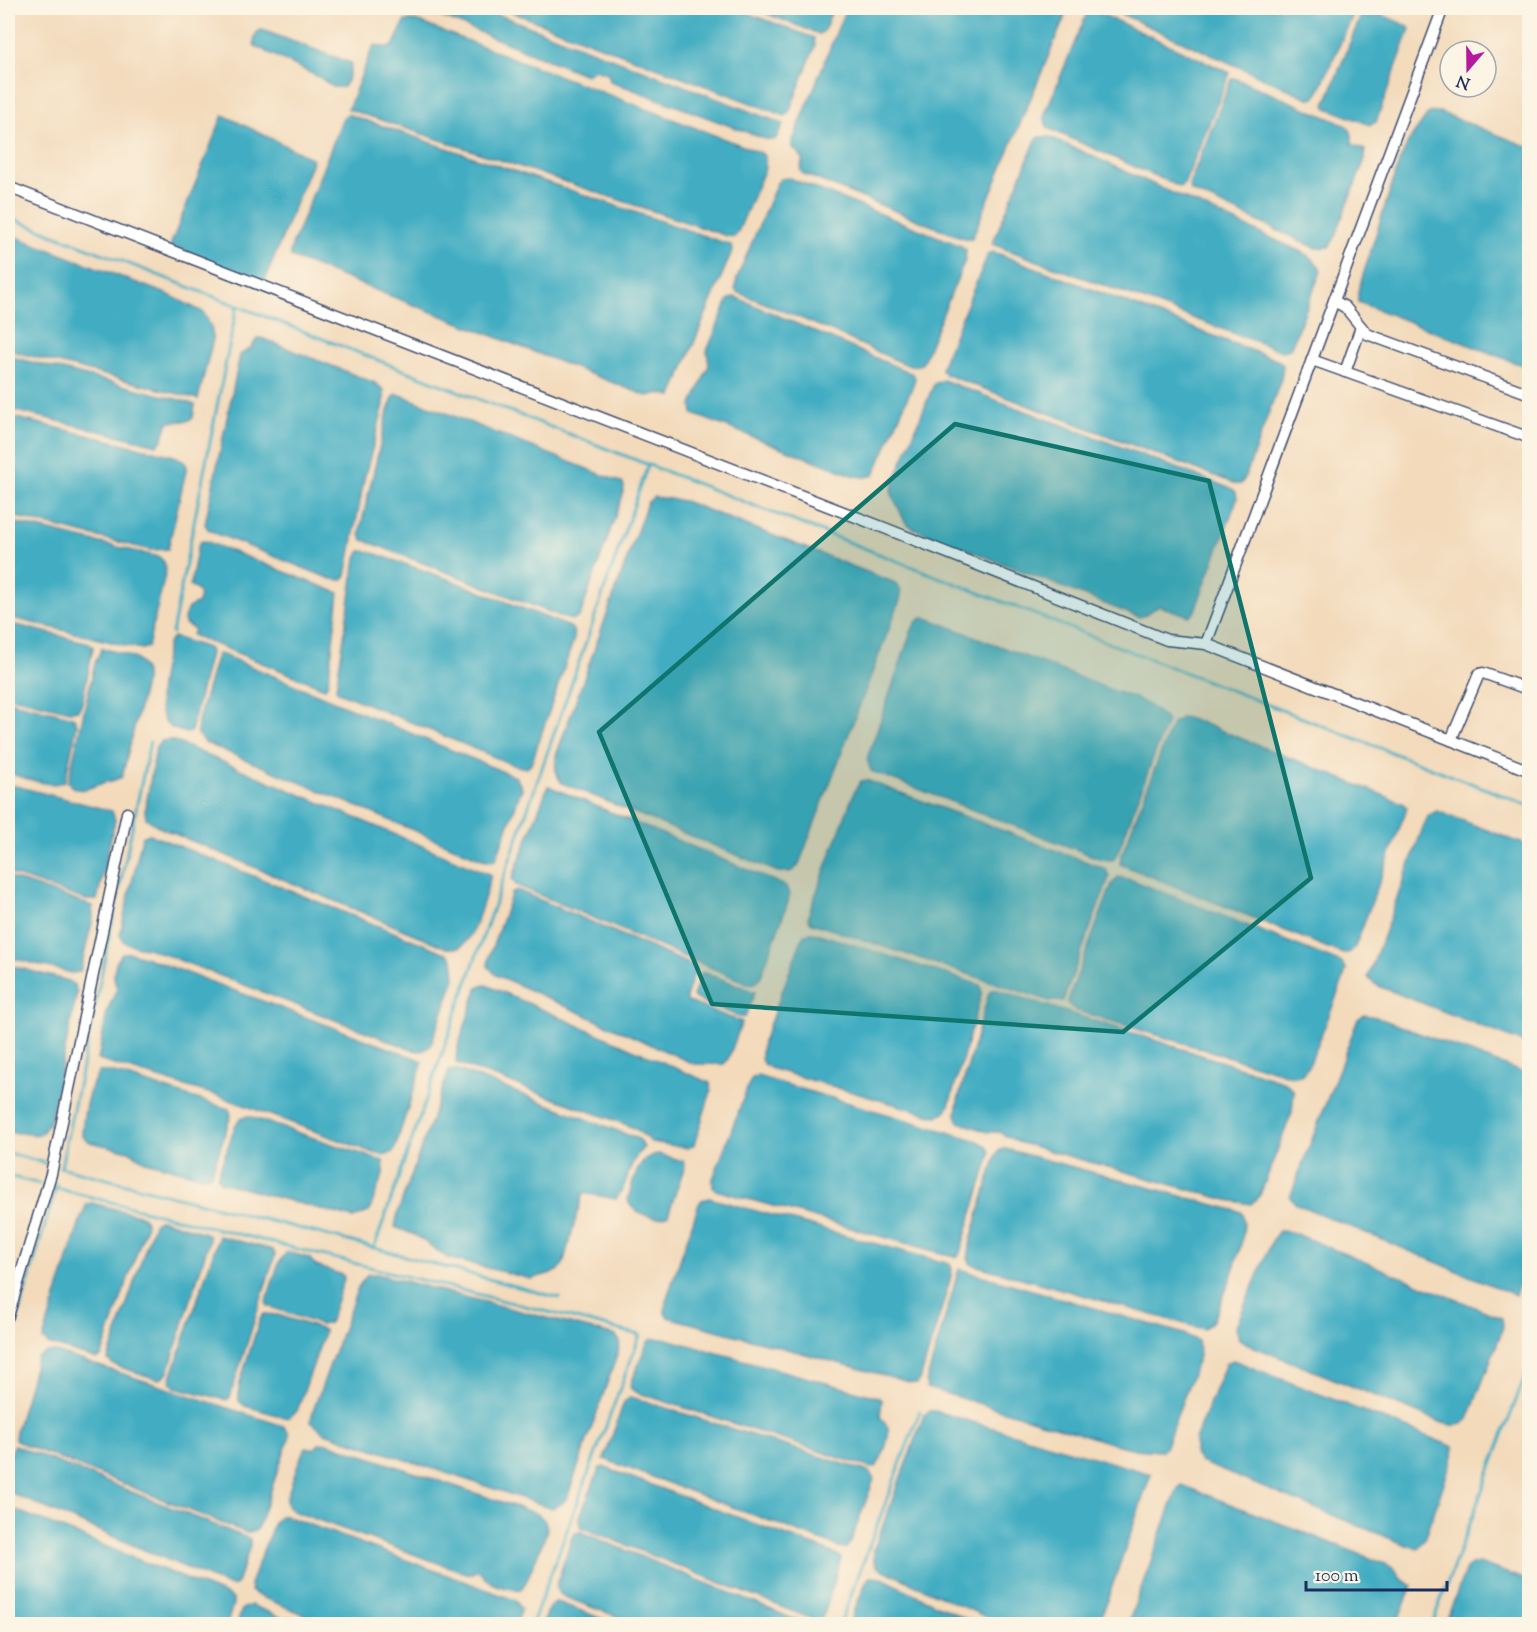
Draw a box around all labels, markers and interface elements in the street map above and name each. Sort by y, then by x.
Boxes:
north arrow [1438,39,1498,99]
text: N [1454,68,1474,94]
scale bar [1306,1554,1447,1592]
text: 100 m [1315,1564,1359,1590]

